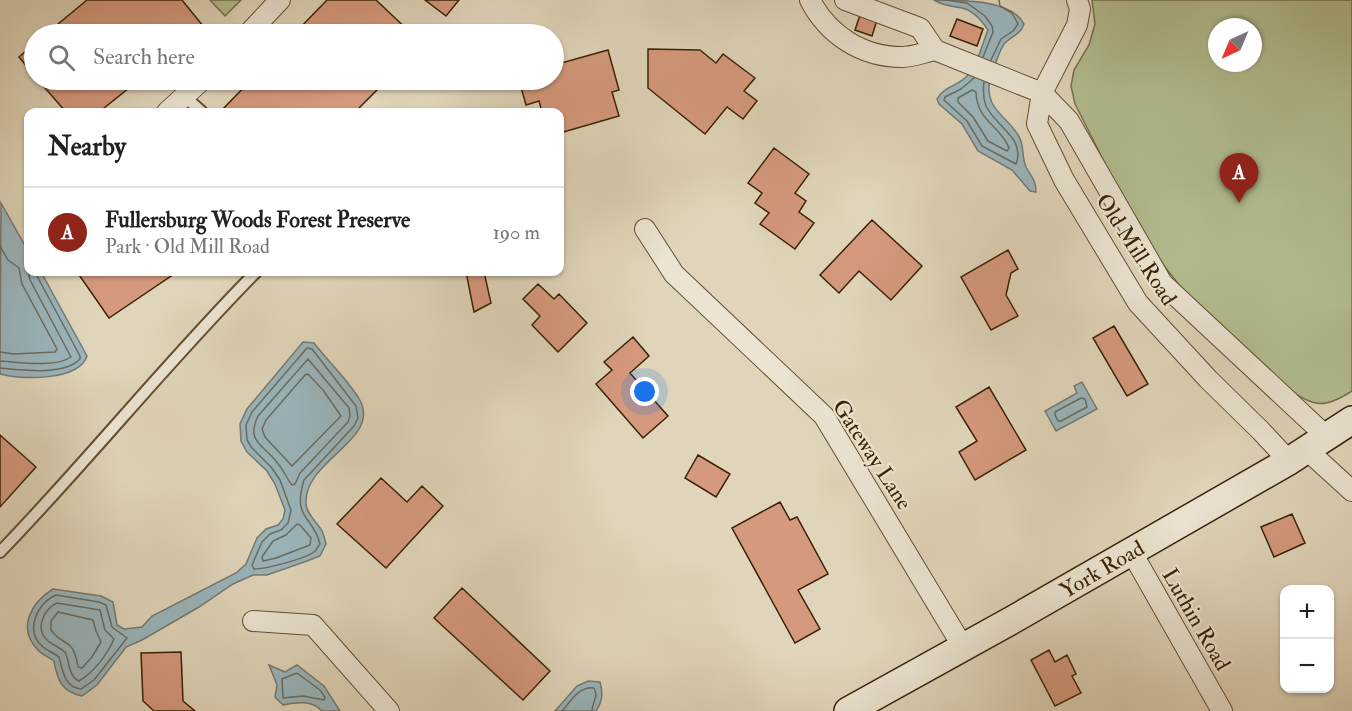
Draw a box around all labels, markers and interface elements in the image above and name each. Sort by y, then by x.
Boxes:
north arrow [1208,18,1262,72]
search box [24,24,564,90]
icon: search [45,41,78,74]
text: Search here [93,43,195,71]
text: Nearby [48,131,126,163]
pin: A [1220,154,1258,203]
street label: Old Mill Road [1090,188,1183,311]
text: Fullersburg Woods Forest Preserve [105,206,410,234]
text: A [61,220,74,245]
text: 190 m [493,220,540,245]
text: Park · Old Mill Road [105,234,270,259]
your location [630,377,659,406]
street label: Gateway Lane [826,394,918,515]
street label: York Road [1055,534,1150,605]
street label: Luthin Road [1156,563,1237,676]
map controls [1280,585,1334,693]
button: + [1280,585,1334,639]
button: − [1280,639,1334,693]

